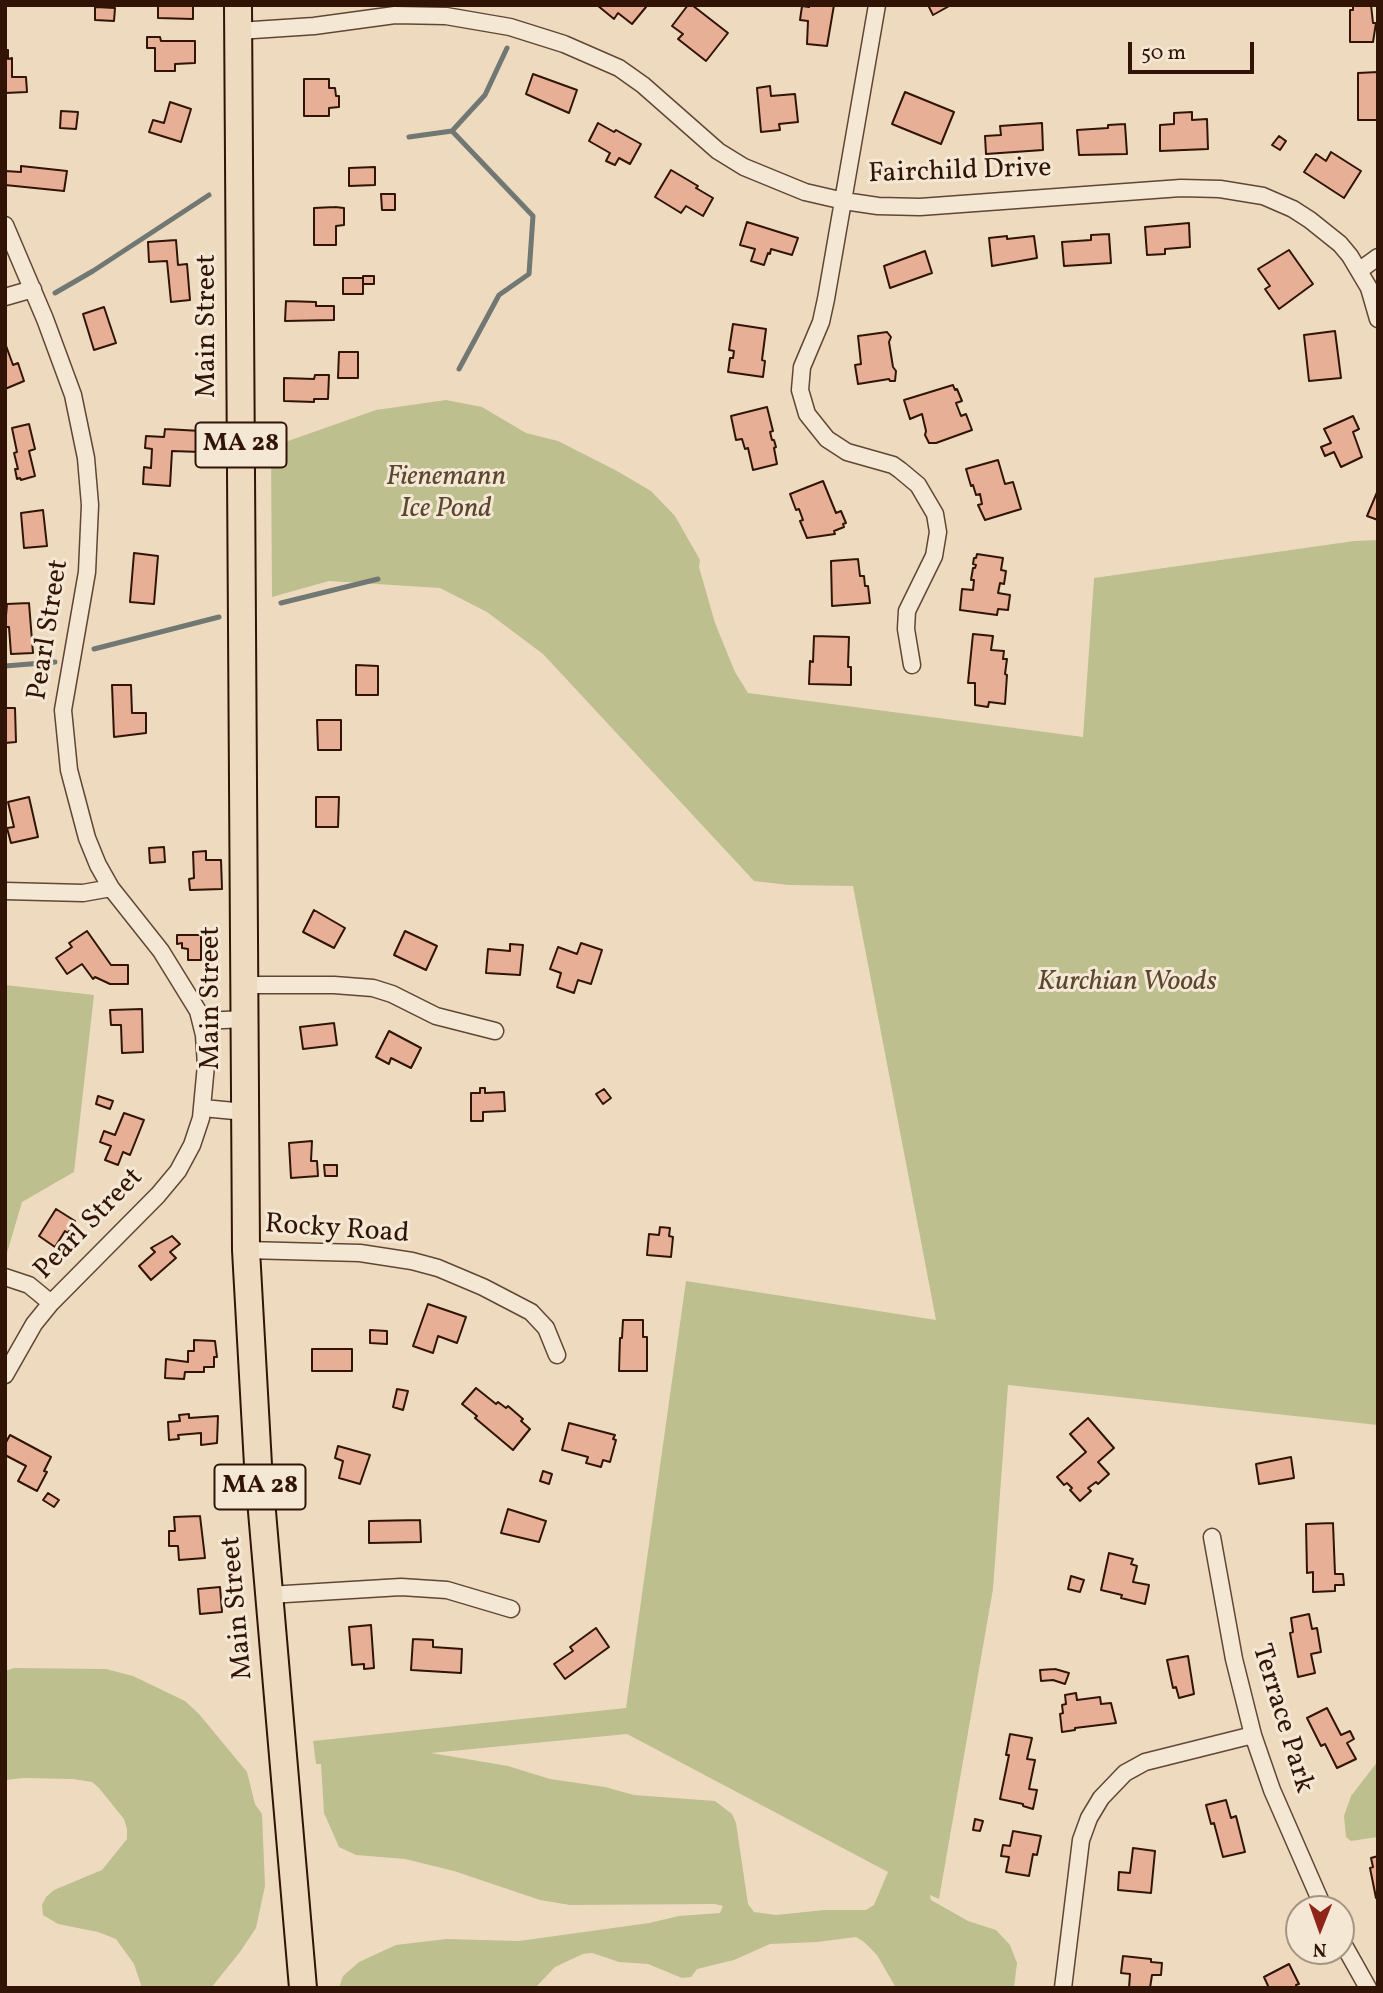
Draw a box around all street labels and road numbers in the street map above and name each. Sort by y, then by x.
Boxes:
street label: Fairchild Drive [868,153,1052,193]
street label: Main Street [192,254,226,398]
road number: MA 28 [196,422,286,467]
street label: Pearl Street [22,557,78,703]
street label: Main Street [196,926,230,1070]
street label: Pearl Street [29,1162,151,1288]
street label: Rocky Road [264,1209,410,1253]
road number: MA 28 [215,1464,306,1510]
street label: Main Street [216,1535,262,1681]
street label: Terrace Park [1242,1641,1320,1797]

